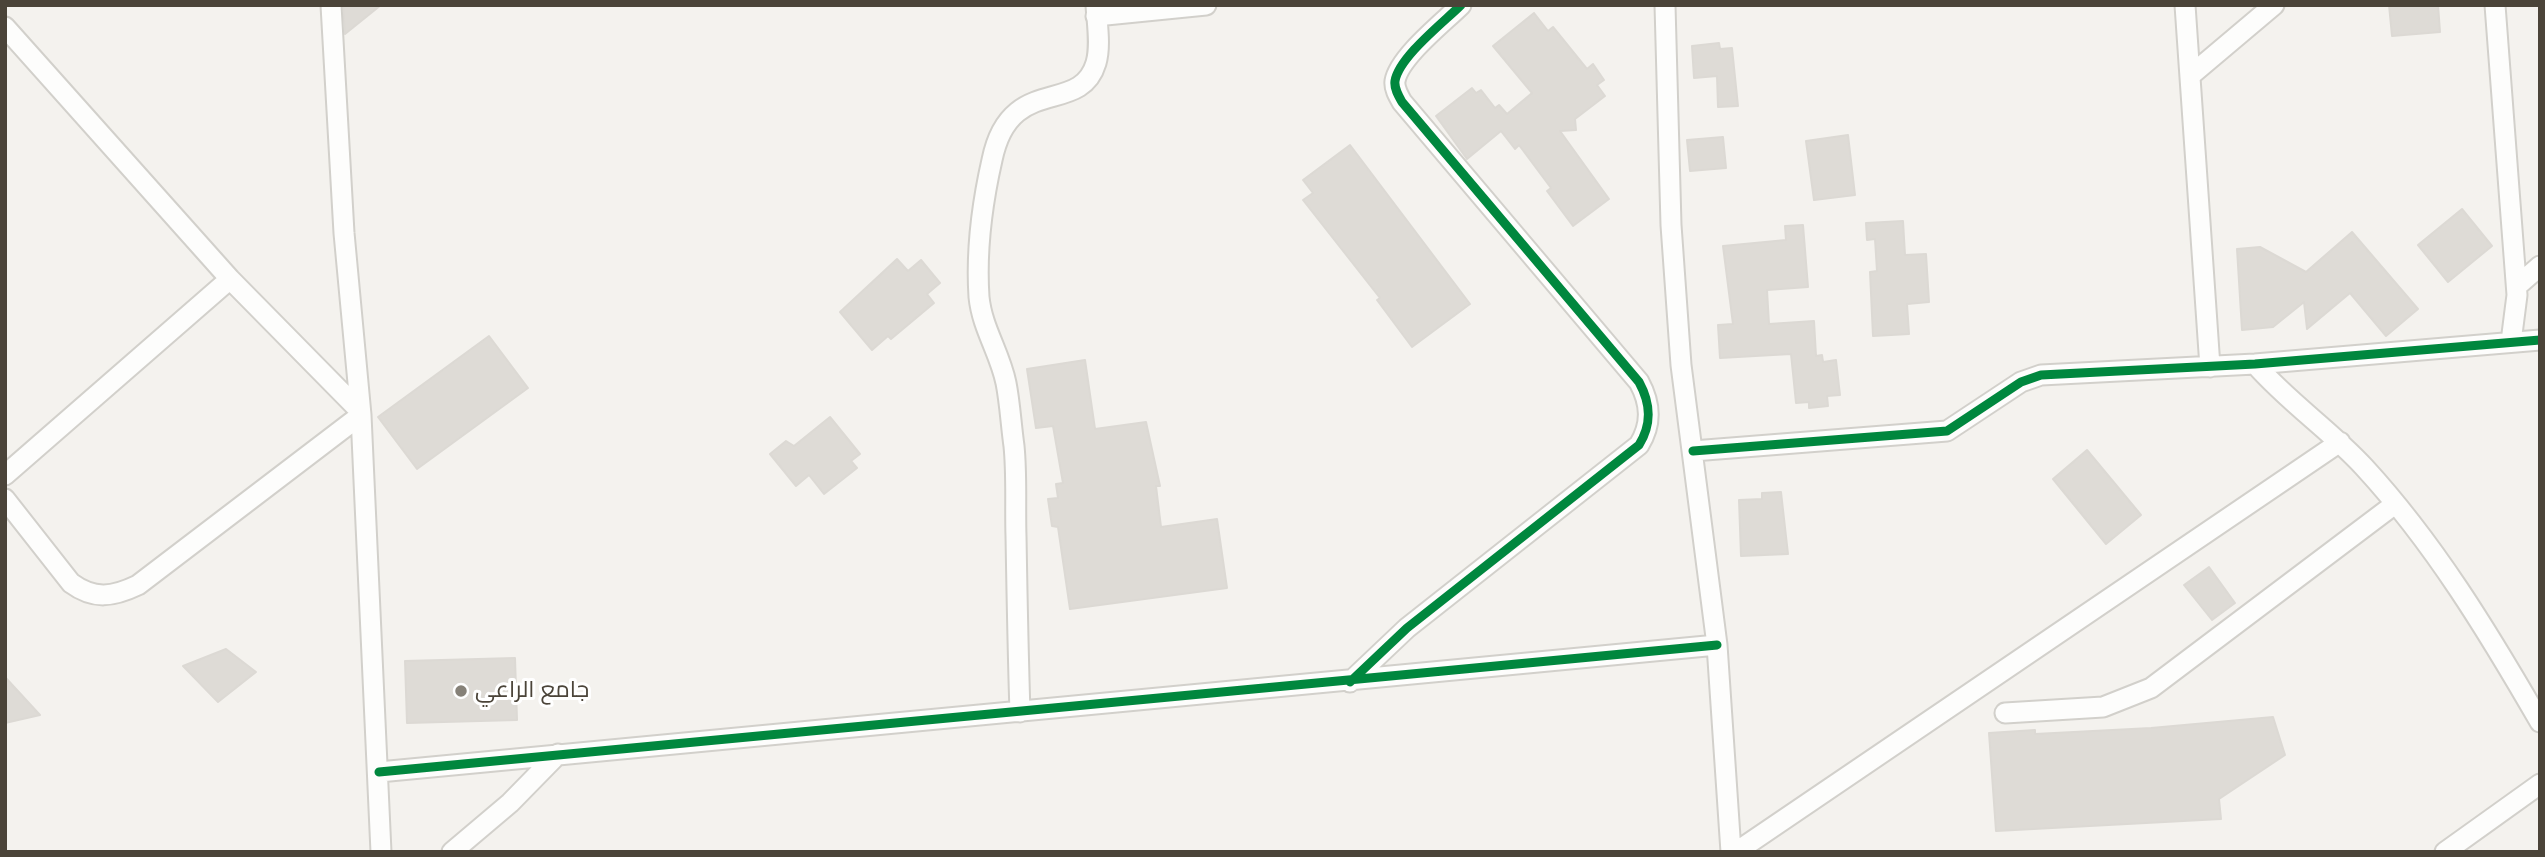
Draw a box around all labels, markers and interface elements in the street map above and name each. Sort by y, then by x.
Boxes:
place label: جامع الراعي [475,677,589,705]
marker: جامع الراعي [453,683,469,699]

